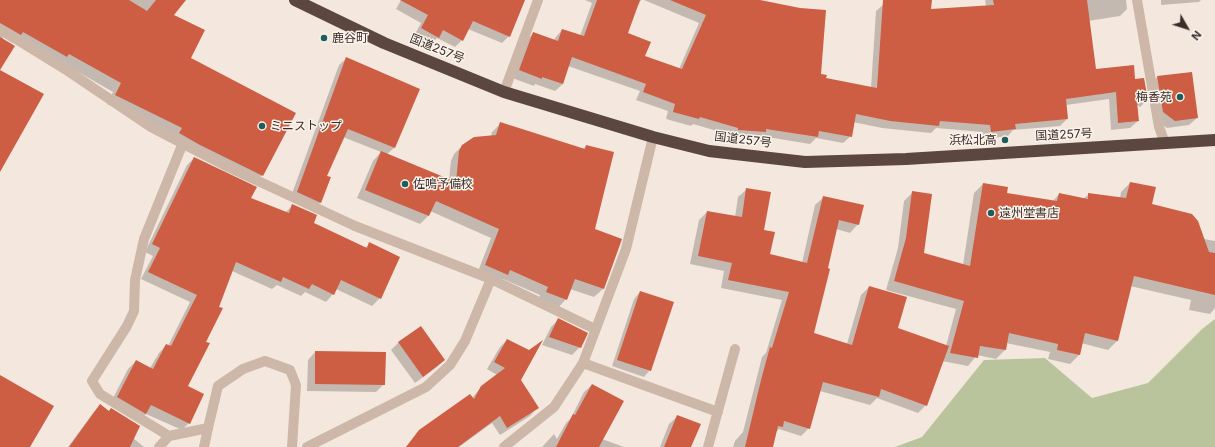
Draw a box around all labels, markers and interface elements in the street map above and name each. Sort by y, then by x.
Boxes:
north arrow [1167,8,1207,48]
text: N [1188,28,1204,43]
place label: 鹿谷町 [332,31,368,45]
street label: 国道257号 [408,32,466,66]
marker: 鹿谷町 [319,33,329,43]
place label: 梅香苑 [1136,90,1172,104]
marker: 梅香苑 [1175,92,1185,102]
place label: ミニストップ [270,119,342,133]
marker: ミニストップ [257,121,267,131]
street label: 国道257号 [1035,126,1093,144]
street label: 国道257号 [714,129,772,151]
place label: 浜松北高 [949,133,997,147]
marker: 浜松北高 [1000,135,1010,145]
place label: 佐鳴予備校 [413,177,473,191]
marker: 佐鳴予備校 [400,179,410,189]
place label: 遠州堂書店 [999,206,1059,220]
marker: 遠州堂書店 [986,208,996,218]

